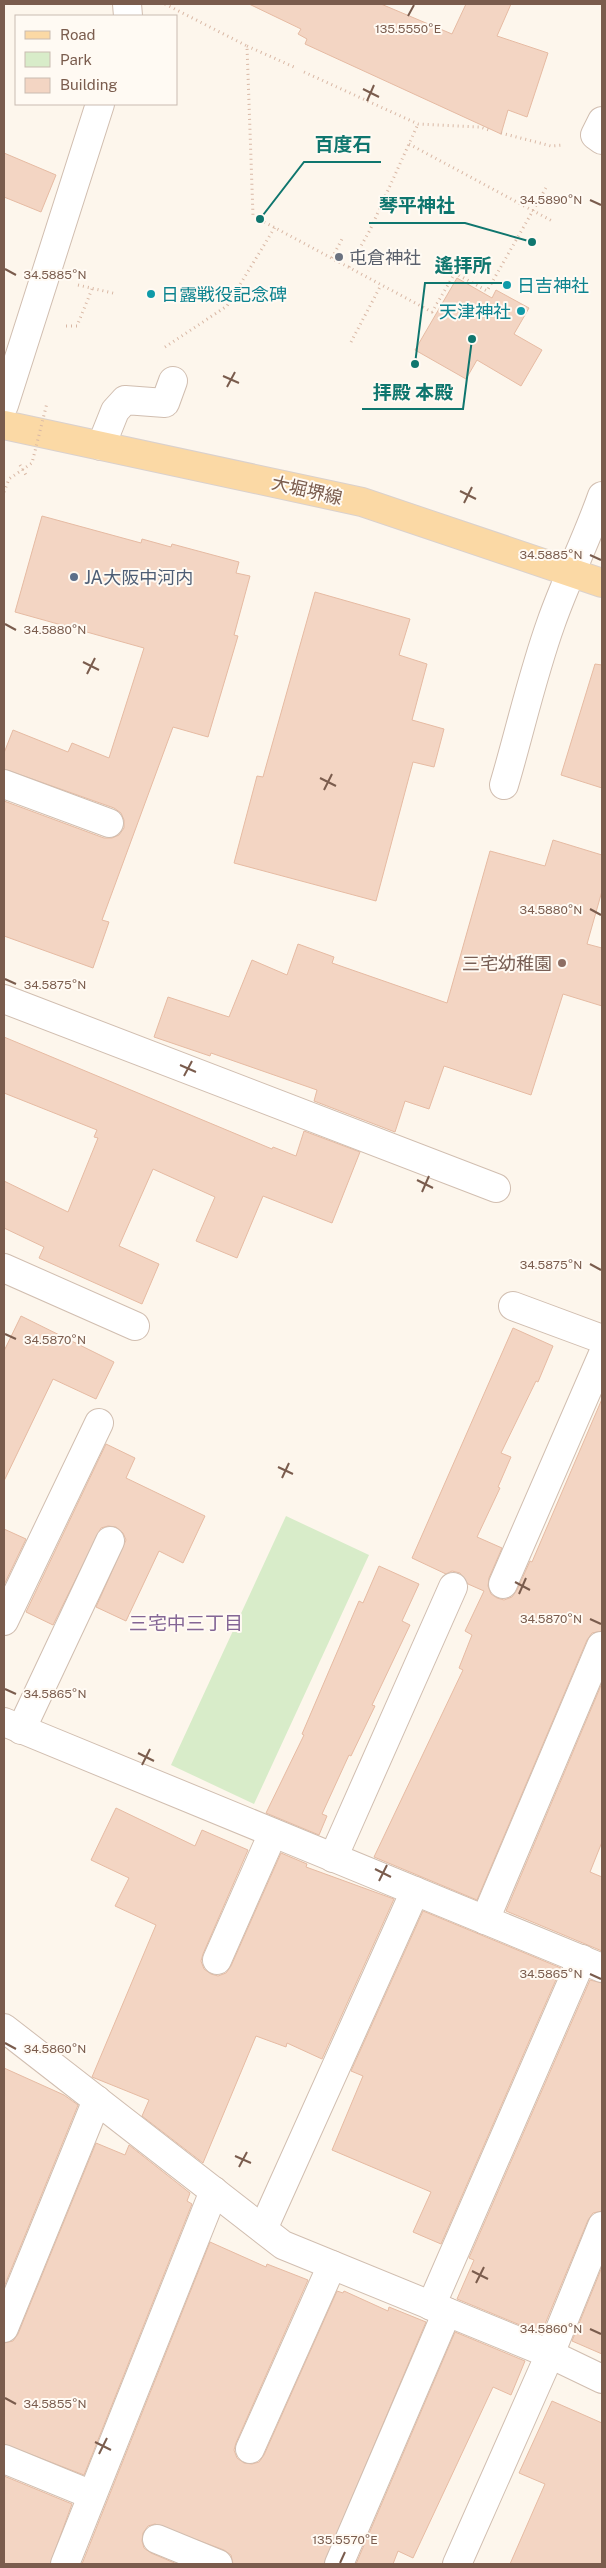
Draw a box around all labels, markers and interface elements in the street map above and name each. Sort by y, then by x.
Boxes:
legend [15,15,178,105]
text: 135.5550°E [375,22,441,36]
text: Road [60,26,96,43]
text: Park [60,51,92,68]
text: Building [60,76,118,93]
callout: 百度石 [304,128,381,162]
text: 百度石 [314,133,372,155]
callout: 琴平神社 [369,189,465,223]
text: 34.5890°N [520,193,582,207]
text: 琴平神社 [379,194,455,216]
place label: 屯倉神社 [349,247,421,268]
callout: 遙拝所 [425,249,502,283]
marker: 屯倉神社 [333,251,345,263]
text: 遙拝所 [434,254,492,276]
text: 34.5885°N [23,268,87,282]
place label: 日吉神社 [517,275,589,296]
marker: 日吉神社 [501,279,513,291]
place label: 日露戦役記念碑 [161,284,287,305]
marker: 日露戦役記念碑 [145,288,157,300]
place label: 天津神社 [439,301,511,322]
marker: 天津神社 [515,305,527,317]
callout: 拝殿 本殿 [362,375,463,409]
text: 拝殿 本殿 [373,381,453,403]
street label: 大堀堺線 [270,472,344,508]
text: 34.5885°N [519,548,583,562]
place label: JA大阪中河内 [84,567,193,588]
marker: JA大阪中河内 [68,571,80,583]
text: 34.5880°N [24,623,86,637]
text: 34.5880°N [520,903,582,917]
place label: 三宅幼稚園 [462,953,552,974]
marker: 三宅幼稚園 [556,957,568,969]
text: 34.5875°N [24,978,86,992]
text: 34.5875°N [520,1258,582,1272]
text: 34.5870°N [24,1333,86,1347]
district label: 三宅中三丁目 [129,1612,243,1634]
text: 34.5870°N [520,1612,582,1626]
text: 34.5865°N [24,1687,86,1701]
text: 34.5865°N [520,1967,582,1981]
text: 34.5860°N [24,2042,86,2056]
text: 34.5860°N [520,2322,582,2336]
text: 34.5855°N [23,2397,87,2411]
text: 135.5570°E [312,2533,378,2547]

